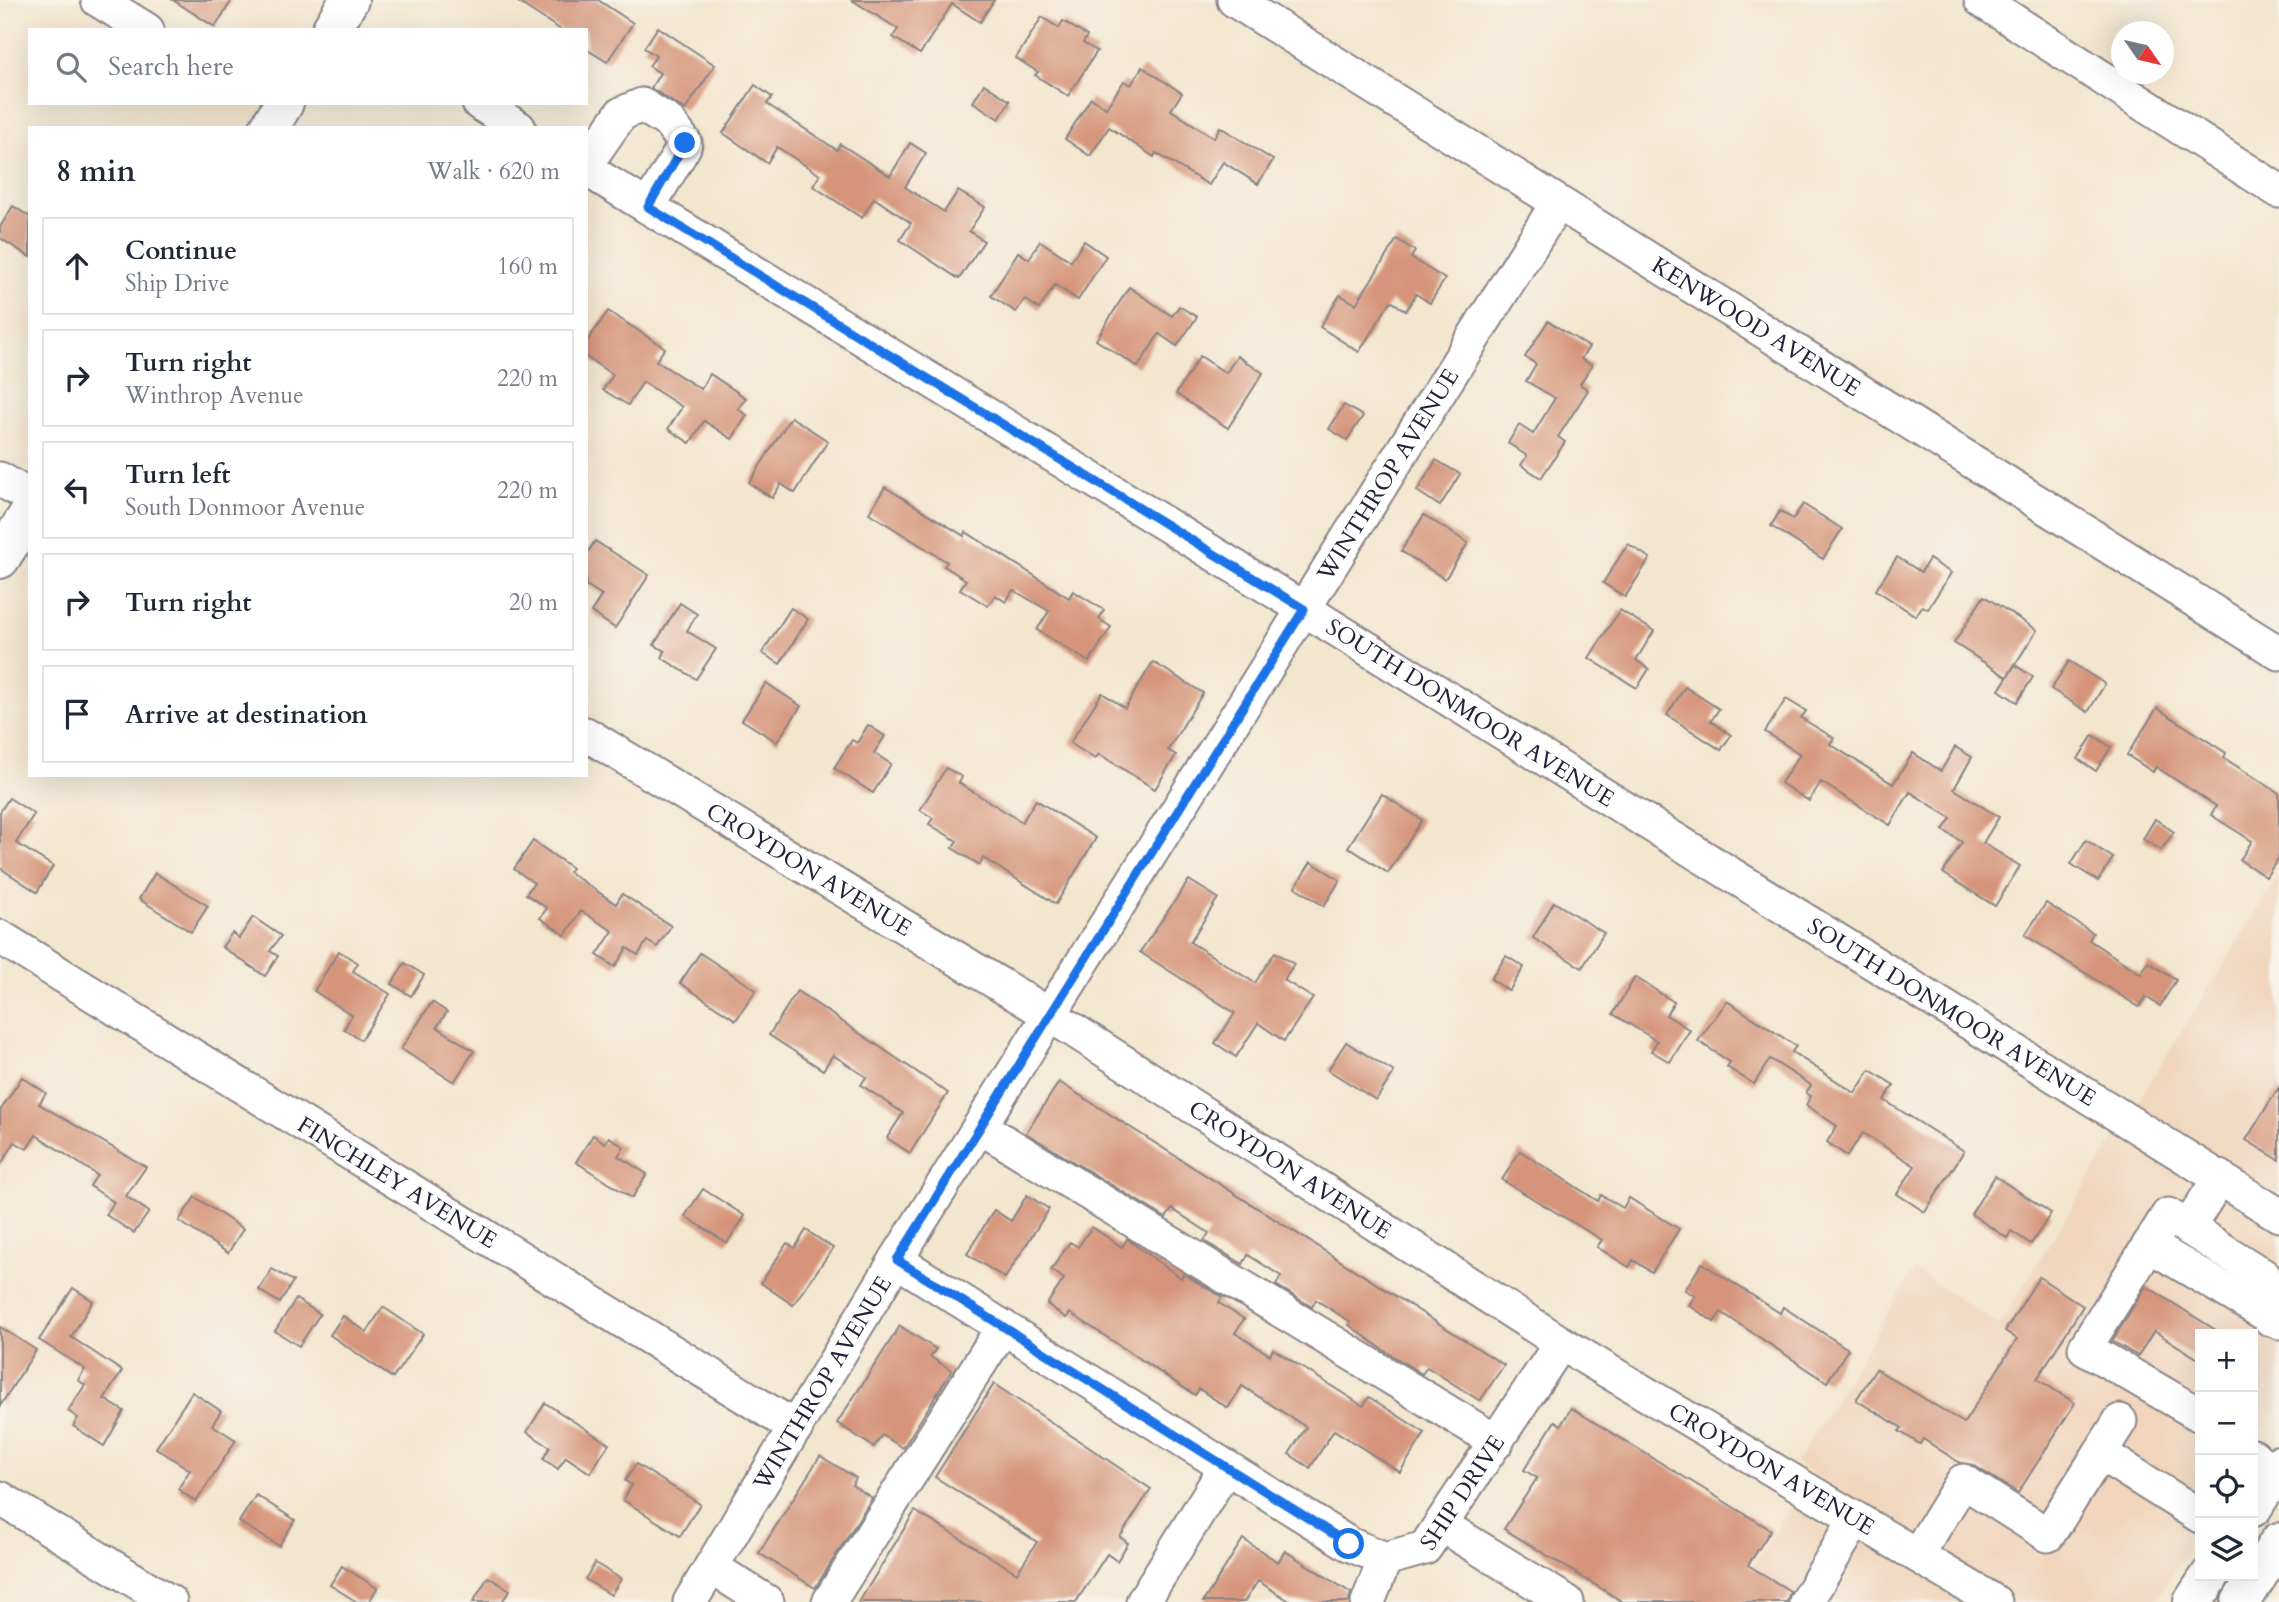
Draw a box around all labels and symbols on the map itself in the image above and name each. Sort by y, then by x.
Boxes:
north arrow [2111,21,2174,84]
route end [669,127,700,158]
street label: KENWOOD AVENUE [1646,249,1867,403]
street label: WINTHROP AVENUE [1309,363,1466,587]
street label: SOUTH DONMOOR AVENUE [1320,611,1621,814]
street label: CROYDON AVENUE [701,795,918,943]
street label: SOUTH DONMOOR AVENUE [1802,910,2102,1113]
street label: CROYDON AVENUE [1183,1093,1398,1246]
street label: FINCHLEY AVENUE [292,1109,503,1255]
street label: WINTHROP AVENUE [745,1270,898,1496]
street label: CROYDON AVENUE [1663,1395,1881,1542]
street label: SHIP DRIVE [1413,1429,1511,1556]
route start [1333,1528,1364,1559]

